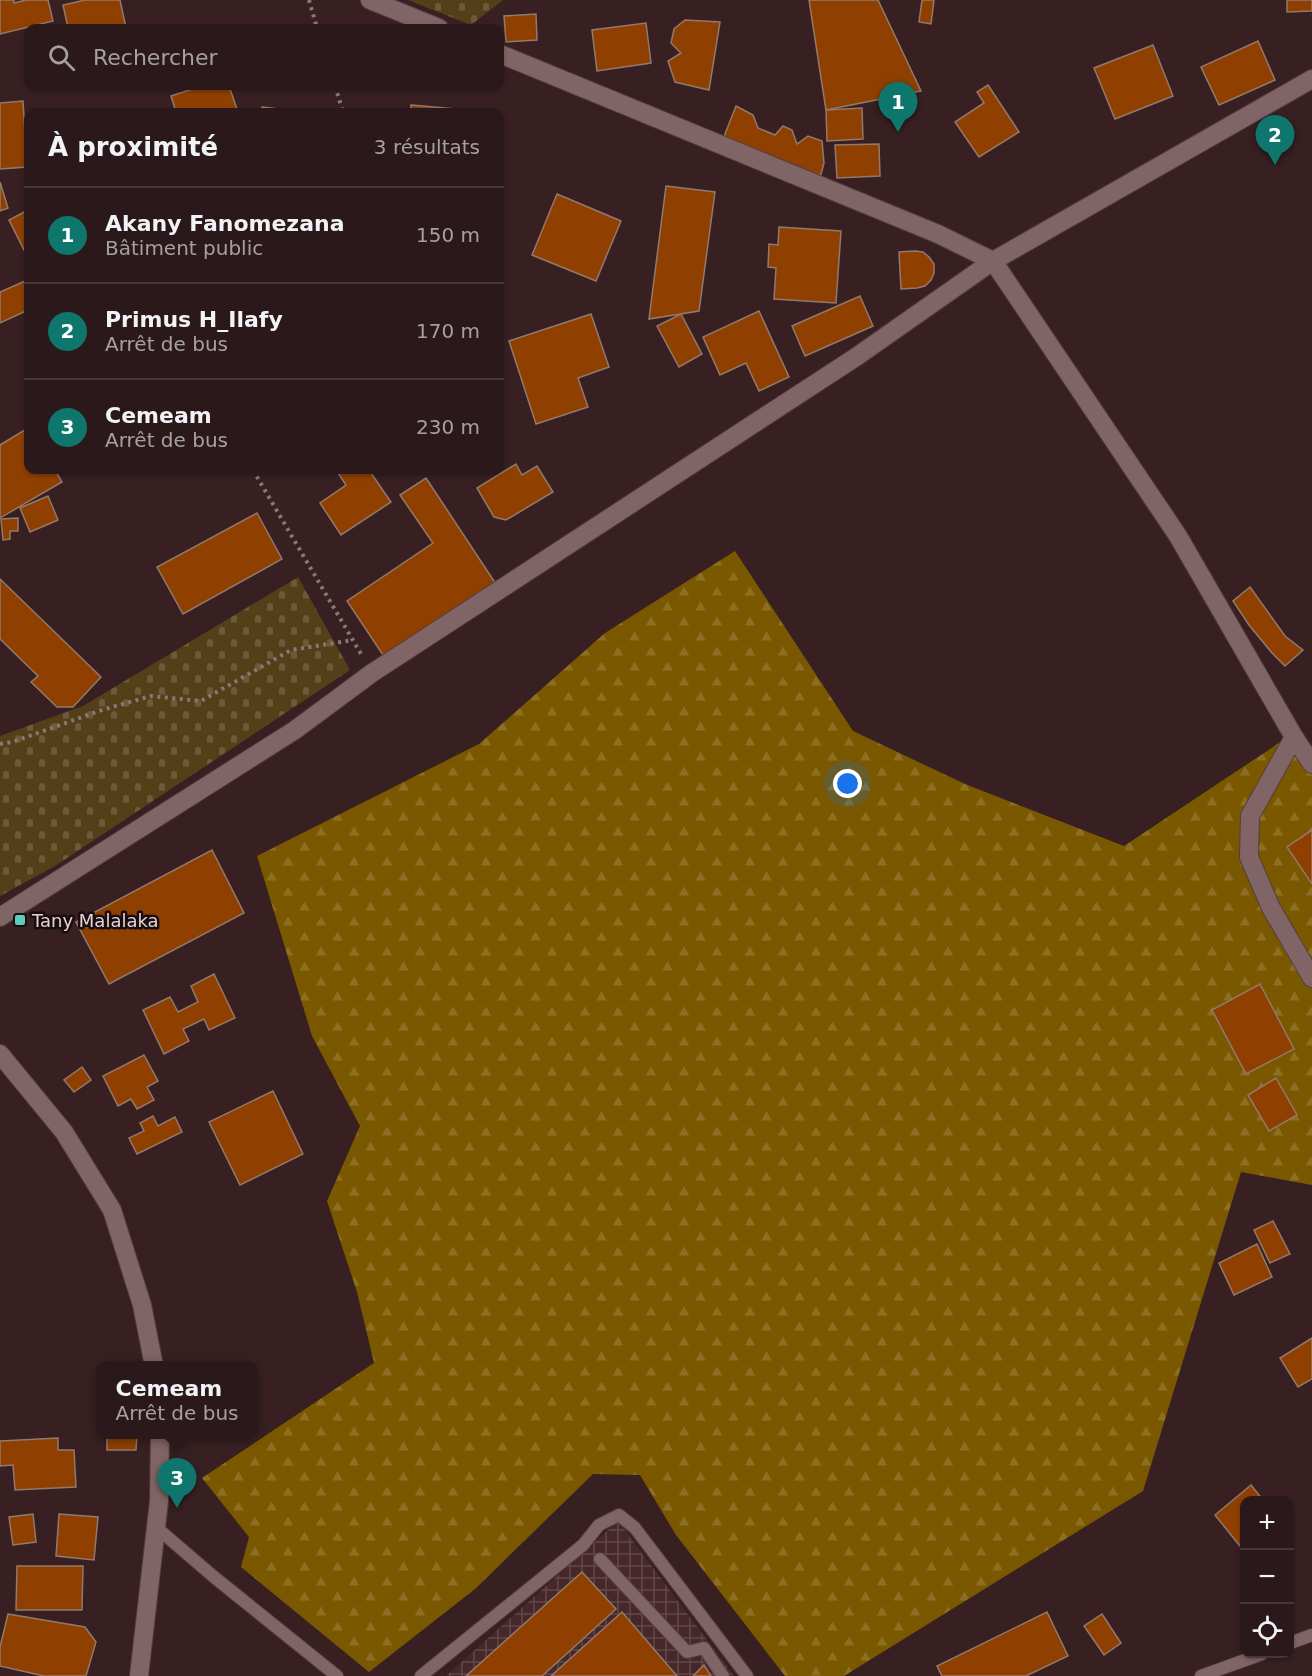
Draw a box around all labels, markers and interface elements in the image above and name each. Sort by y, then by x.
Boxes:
search box [24,24,504,90]
icon: search [45,41,78,74]
text: Rechercher [93,45,218,70]
pin: 1 [878,82,918,132]
pin: 2 [1256,116,1294,165]
text: À proximité [48,132,218,162]
text: 3 résultats [374,135,480,159]
text: Akany Fanomezana [105,211,345,236]
text: 1 [61,223,74,247]
text: 150 m [416,223,480,247]
text: Bâtiment public [105,236,263,260]
text: Primus H_Ilafy [105,307,283,332]
text: 2 [61,319,74,343]
text: 170 m [416,319,480,343]
text: Arrêt de bus [105,332,228,356]
text: Cemeam [105,403,212,428]
text: 3 [61,415,74,439]
text: 230 m [416,415,480,439]
text: Arrêt de bus [105,428,228,452]
your location [833,769,862,798]
place label: Tany Malalaka [31,910,159,931]
marker: Tany Malalaka [13,913,27,927]
popup [96,1361,258,1439]
text: Cemeam [116,1376,222,1401]
text: Arrêt de bus [116,1401,239,1425]
pin: 3 [158,1458,196,1508]
map controls [1240,1496,1294,1658]
button: + [1240,1496,1294,1550]
button: − [1240,1550,1294,1604]
button: locate [1240,1604,1294,1658]

